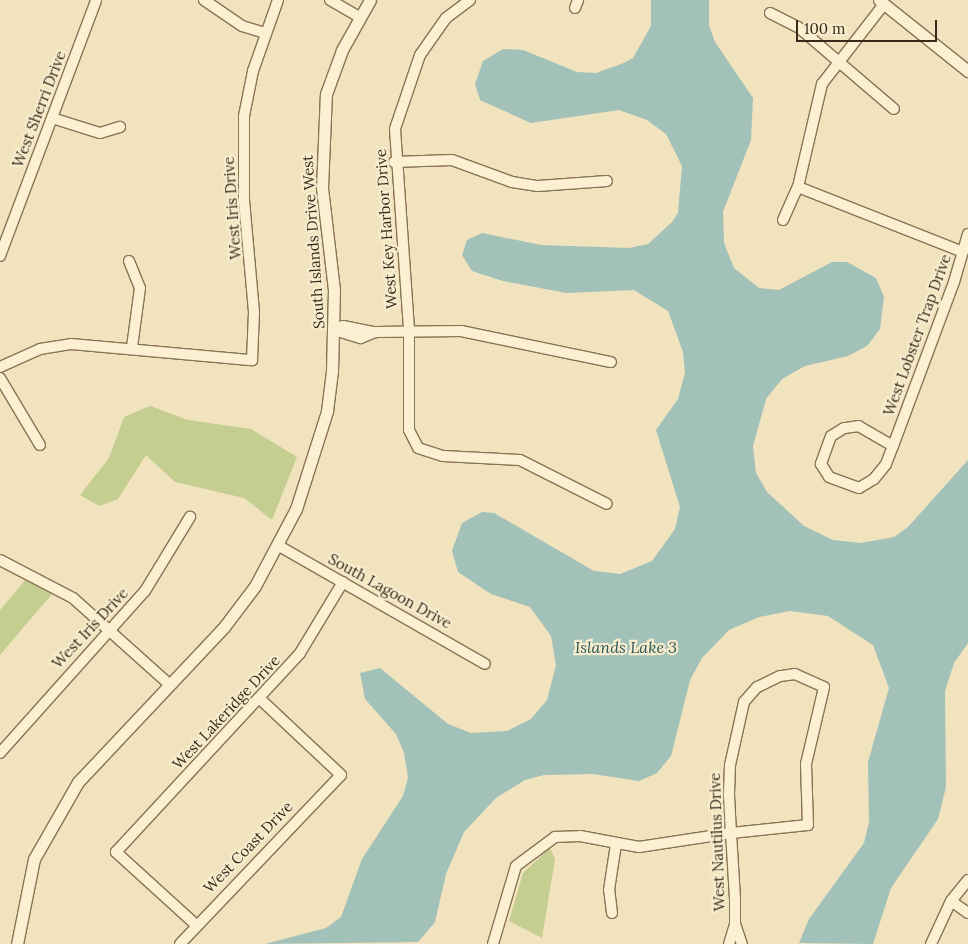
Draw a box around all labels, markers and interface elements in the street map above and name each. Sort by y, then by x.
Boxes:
scale bar [798,10,939,42]
text: 100 m [804,19,845,38]
street label: West Sherri Drive [8,48,70,170]
street label: West Key Harbor Drive [371,148,401,310]
street label: South Islands Drive West [298,154,328,330]
street label: West Iris Drive [219,156,245,260]
street label: West Lobster Trap Drive [879,252,955,418]
street label: South Lagoon Drive [325,550,455,632]
street label: West Iris Drive [48,584,132,672]
water label: Islands Lake 3 [575,637,677,657]
street label: West Lakeridge Drive [168,651,284,773]
street label: West Nautilus Drive [706,772,728,912]
street label: West Coast Drive [200,797,296,897]

